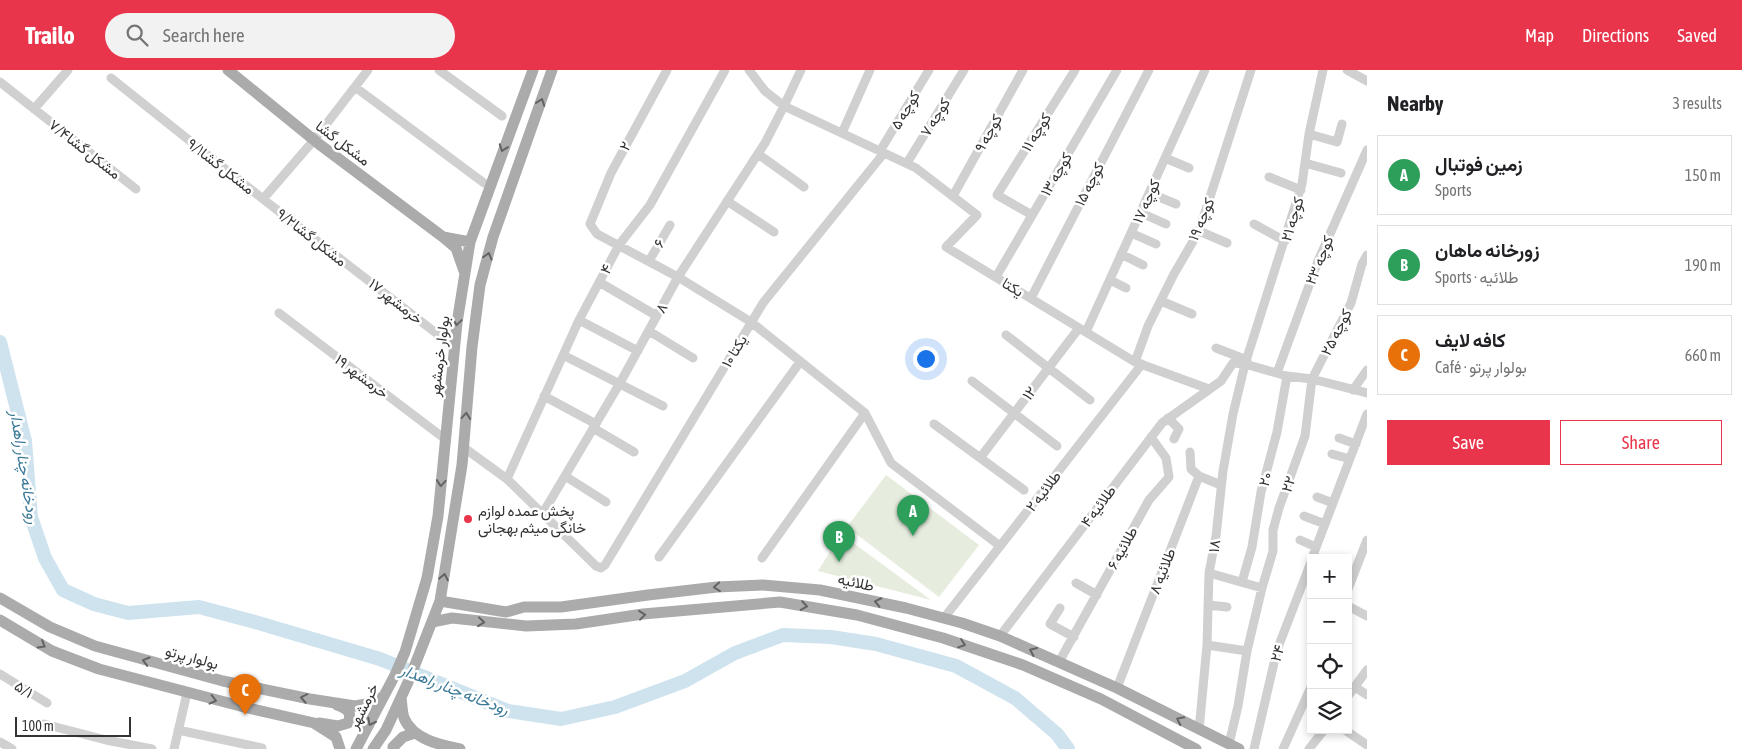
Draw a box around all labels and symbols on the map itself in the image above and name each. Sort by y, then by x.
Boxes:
street label: کوچه ۵ [887,87,925,133]
street label: کوچه ۷ [917,94,955,140]
one-way arrow [535,98,545,107]
street label: کوچه ۱۱ [1018,109,1056,155]
street label: کوچه ۹ [971,111,1007,156]
street label: مشکل گشا۷/۴ [45,116,124,183]
street label: مشکل گشا [312,117,374,170]
street label: مشکل گشا۹/۱ [184,135,258,198]
street label: ۲ [616,139,634,153]
one-way arrow [499,144,509,152]
street label: کوچه ۱۳ [1037,149,1077,200]
street label: کوچه ۱۵ [1071,159,1109,209]
street label: کوچه ۱۷ [1129,176,1165,226]
street label: کوچه ۲۱ [1277,194,1309,244]
street label: کوچه ۱۹ [1184,195,1220,244]
street label: مشکل گشا۹/۲ [273,204,350,270]
street label: کوچه ۲۳ [1302,233,1338,288]
street label: ۶ [650,235,668,251]
one-way arrow [482,251,493,260]
street label: ۴ [596,261,616,277]
street label: یکتا [999,274,1027,301]
street label: ۱۷ خرمشهر [365,275,426,328]
street label: ۸ [651,300,671,316]
street label: کوچه ۲۵ [1317,306,1357,359]
street label: بولوار خرمشهر [425,315,453,399]
one-way arrow [453,317,463,326]
street label: ۱۰ یکتا [718,332,751,371]
your location [913,346,939,372]
street label: ۱۹ خرمشهر [331,350,392,402]
street label: ۱۲ [1019,383,1040,403]
water label: رودخانه چنار راهدار [4,408,43,526]
one-way arrow [460,412,471,420]
street label: طلائیه ۲ [1022,467,1065,515]
street label: ۲۰ [1255,470,1275,488]
street label: ۲۲ [1277,474,1299,494]
one-way arrow [435,480,446,488]
street label: طلائیه ۴ [1077,482,1120,531]
pin: A [897,495,929,536]
place label: پخش عمده لوازم خانگی میثم بهجانی [478,502,586,538]
marker: پخش عمده لوازم خانگی میثم بهجانی [462,513,474,525]
pin: B [823,521,855,562]
street label: طلائیه ۶ [1103,524,1142,573]
street label: ۱۸ [1205,538,1223,554]
street label: طلائیه ۸ [1146,546,1179,597]
street label: طلائیه [836,570,876,595]
one-way arrow [439,573,449,582]
one-way arrow [713,582,721,593]
one-way arrow [874,597,883,608]
one-way arrow [799,601,808,611]
one-way arrow [639,610,647,621]
one-way arrow [477,616,485,627]
one-way arrow [37,638,46,648]
one-way arrow [957,638,965,648]
street label: بولوار پرتو [163,642,220,674]
street label: ۲۴ [1267,642,1288,663]
one-way arrow [1029,646,1038,657]
one-way arrow [143,656,151,666]
water label: رودخانه چنار راهدار [396,660,512,721]
pin: C [229,674,261,715]
street label: ۵/۱ [12,677,36,701]
street label: خرمشهر [344,680,382,733]
one-way arrow [300,693,309,703]
one-way arrow [209,694,217,704]
scale bar [15,714,131,737]
one-way arrow [1176,716,1185,726]
one-way arrow [367,717,377,726]

